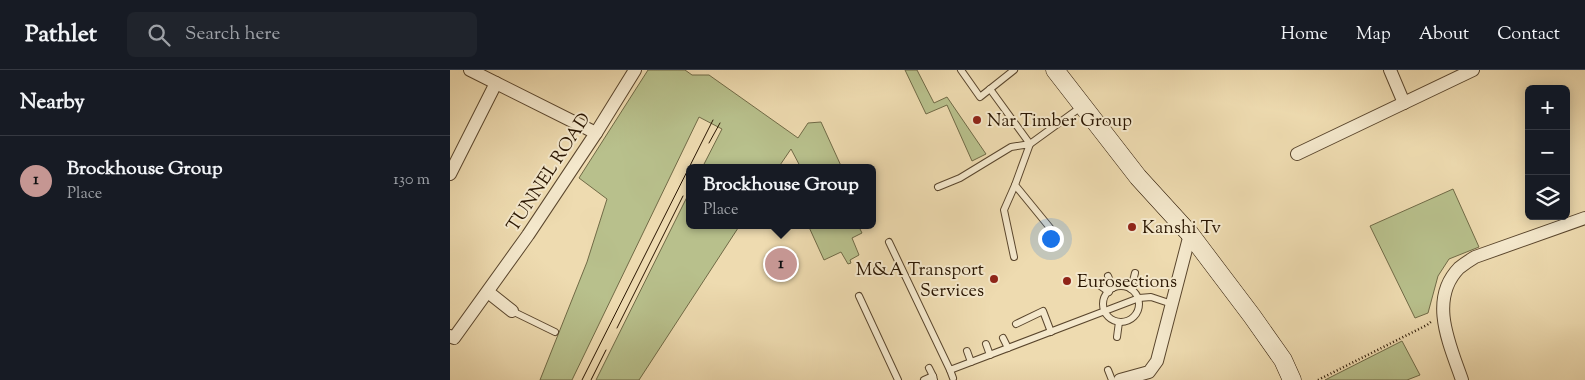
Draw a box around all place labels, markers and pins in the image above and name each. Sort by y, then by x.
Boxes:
place label: Nar Timber Group [987,109,1132,135]
marker: Nar Timber Group [971,114,983,126]
place label: Kanshi Tv [1142,216,1222,242]
marker: Kanshi Tv [1126,221,1138,233]
pin: 1 [765,245,797,283]
place label: M&A Transport Services [856,258,984,305]
place label: Eurosections [1077,270,1177,296]
marker: M&A Transport Services [988,273,1000,285]
marker: Eurosections [1061,275,1073,287]

